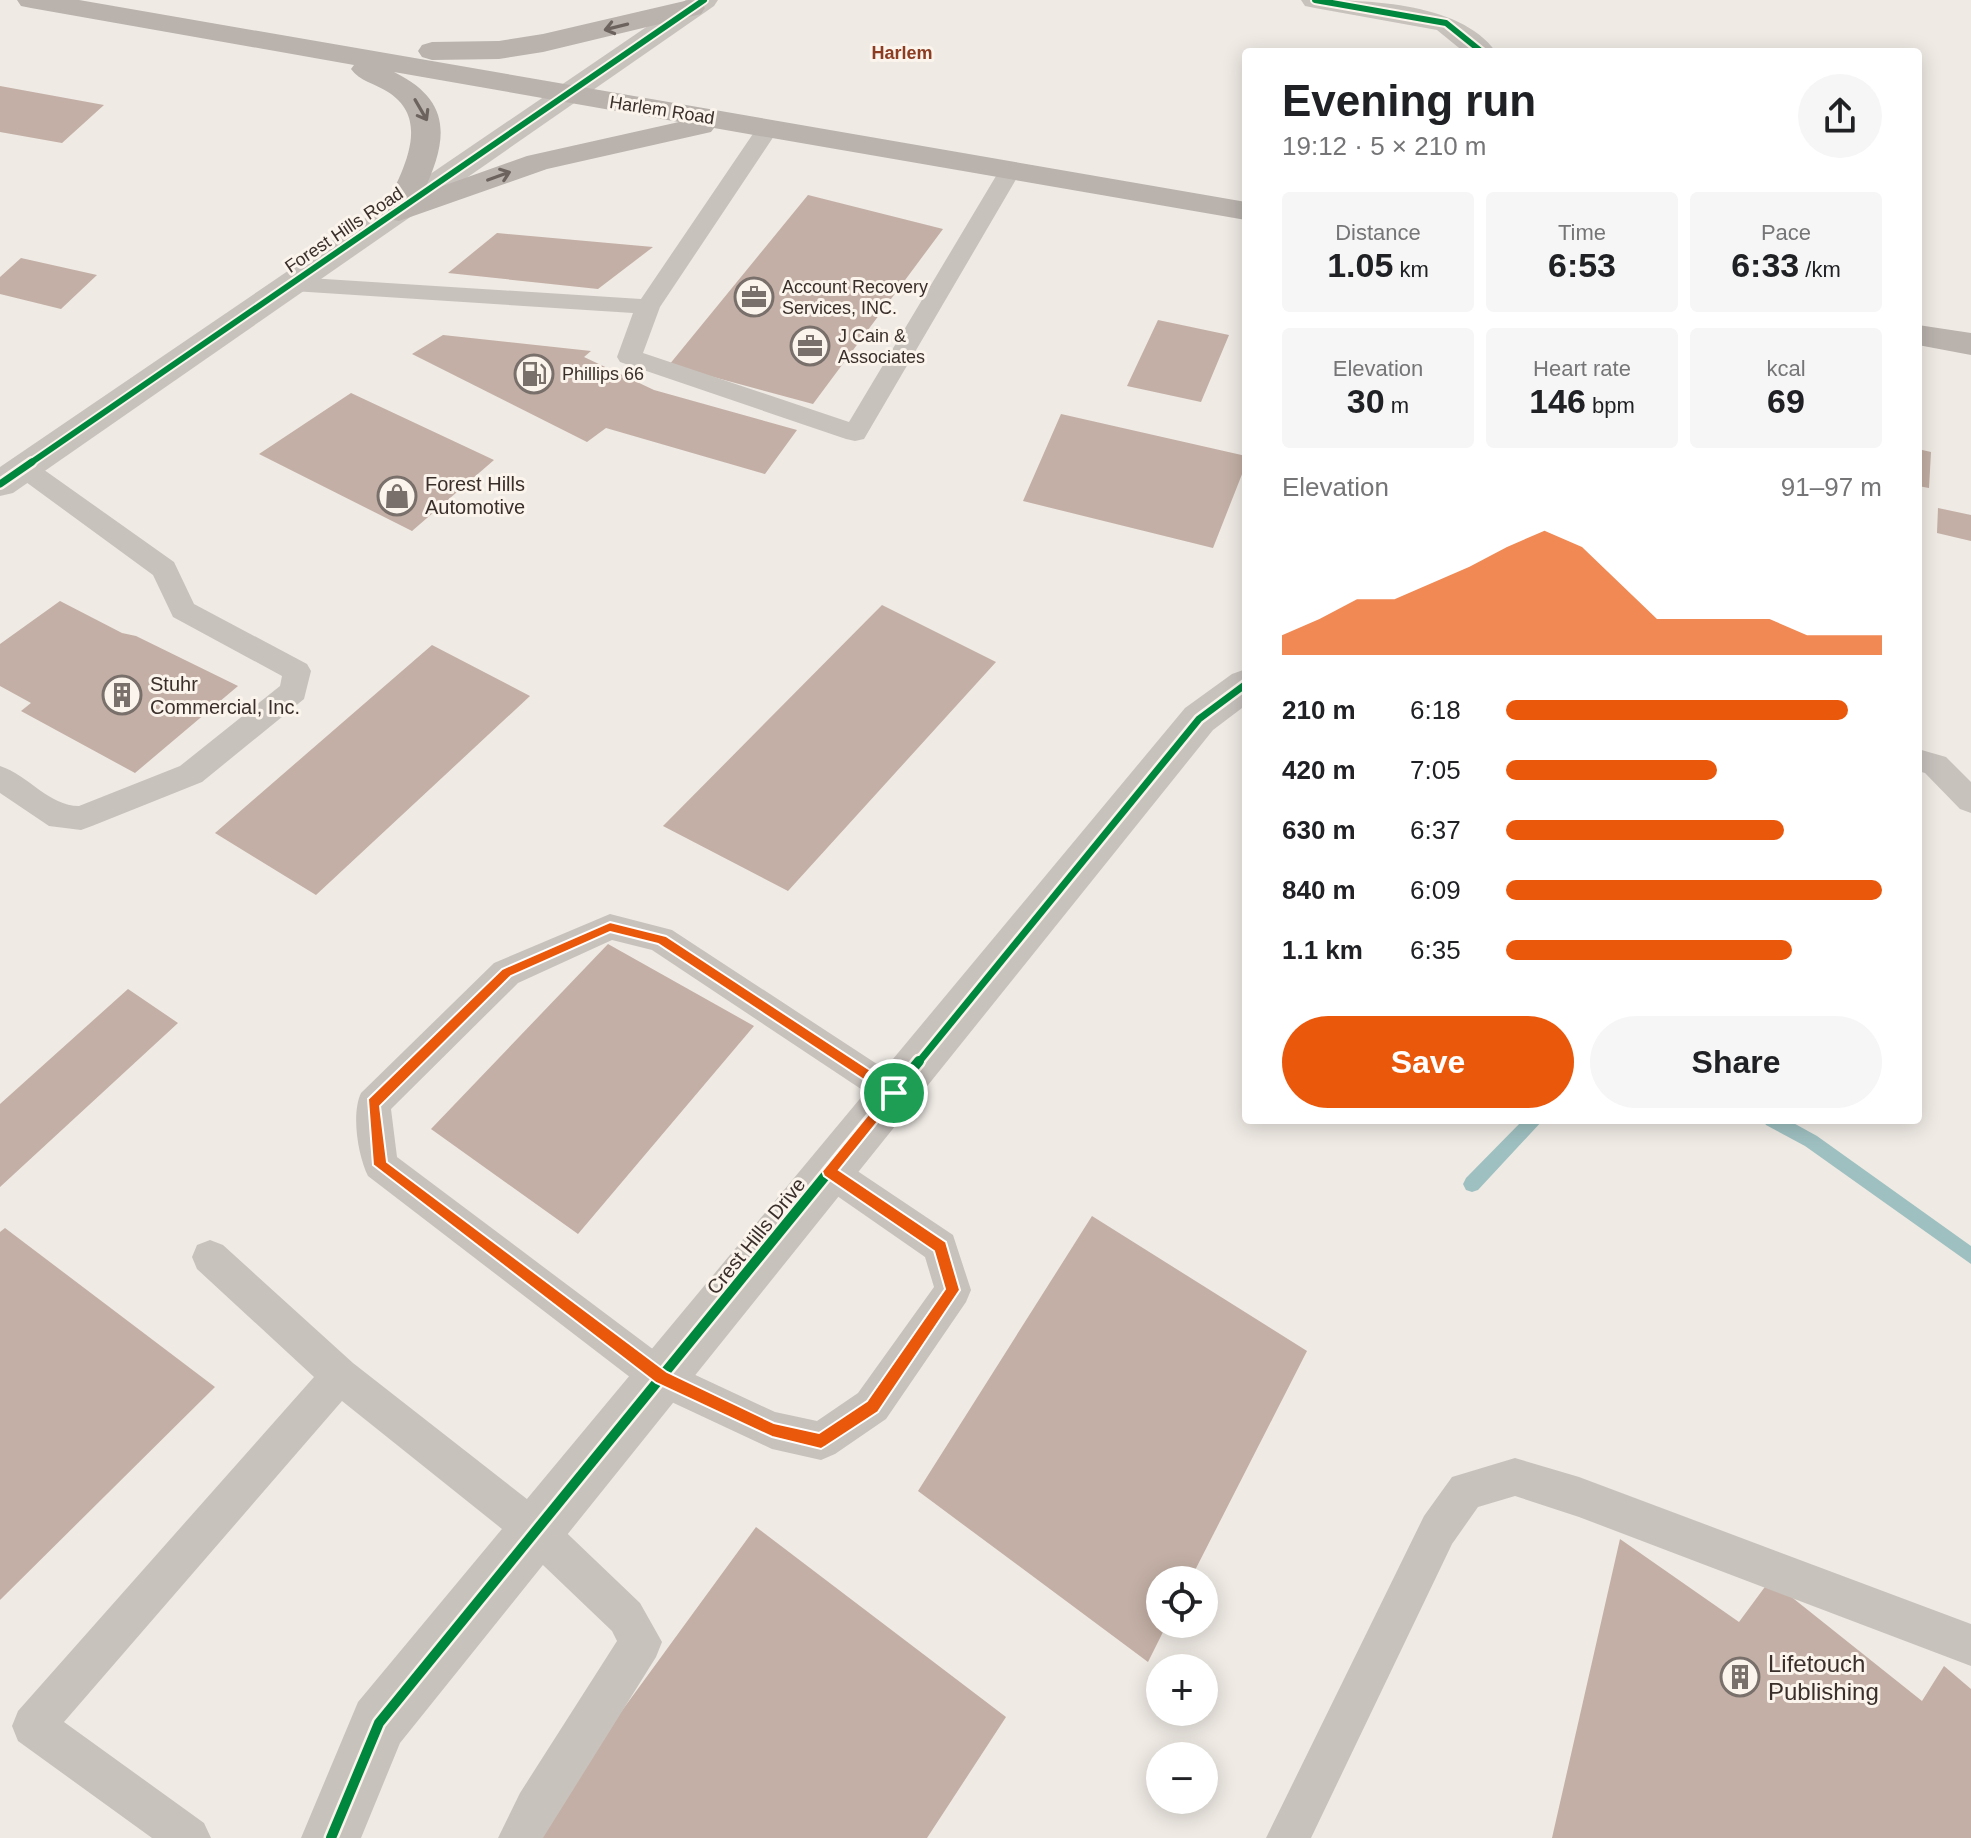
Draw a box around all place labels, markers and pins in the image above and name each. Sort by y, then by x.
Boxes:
office icon: Account Recovery Services, INC. [733,276,775,318]
place label: Account Recovery Services, INC. [782,277,928,318]
office icon: J Cain & Associates [789,325,831,367]
place label: J Cain & Associates [838,326,925,367]
fuel station icon: Phillips 66 [513,353,555,395]
place label: Phillips 66 [562,364,644,384]
place label: Forest Hills Automotive [425,473,525,518]
shop icon: Forest Hills Automotive [376,475,418,517]
place label: Stuhr Commercial, Inc. [150,673,300,718]
building icon: Stuhr Commercial, Inc. [101,674,143,716]
pin [860,1059,928,1127]
place label: Lifetouch Publishing [1768,1650,1879,1705]
building icon: Lifetouch Publishing [1719,1656,1761,1698]

